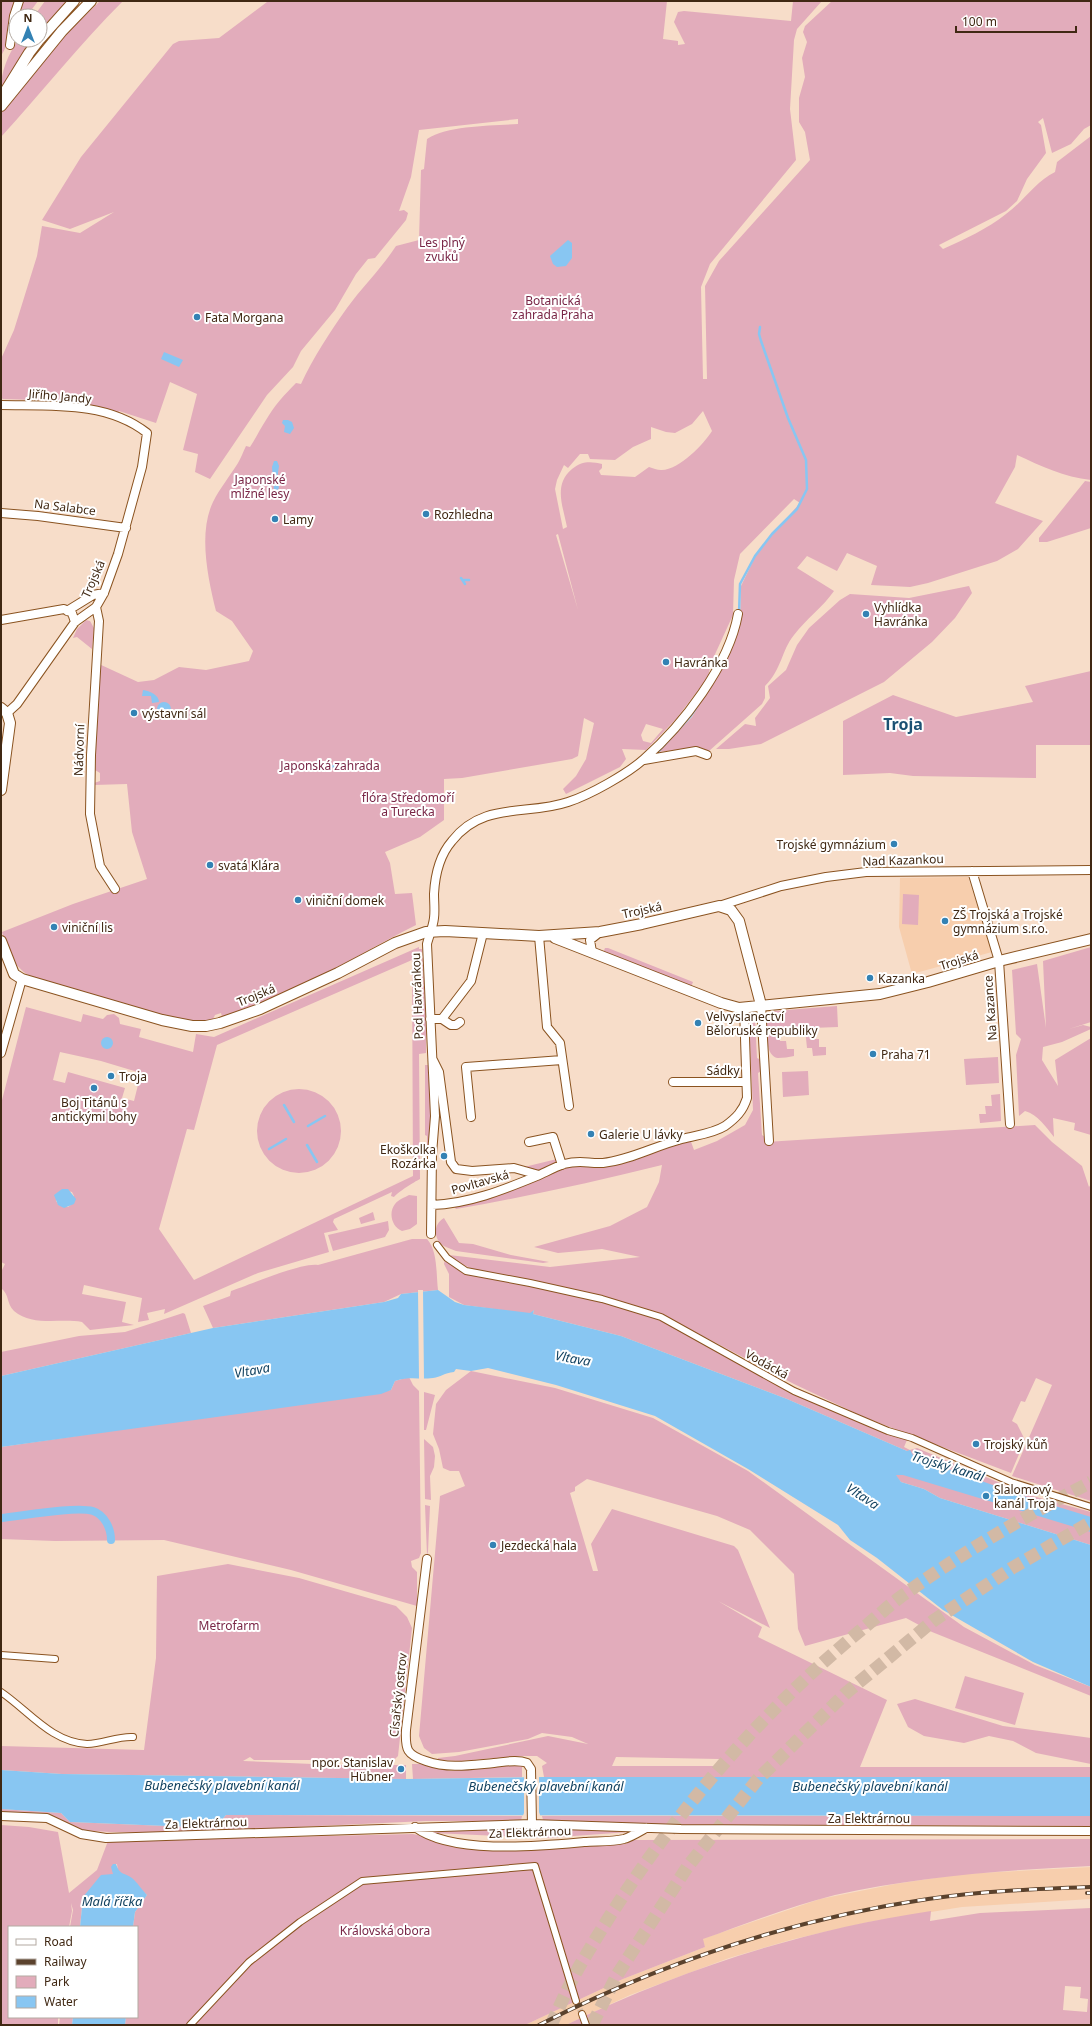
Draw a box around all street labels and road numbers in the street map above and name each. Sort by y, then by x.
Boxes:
street label: Jiřího Jandy [27,385,93,407]
street label: Na Salabce [33,495,97,519]
street label: Trojská [77,557,109,601]
street label: Nádvorní [70,723,88,776]
street label: Nad Kazankou [862,850,944,870]
street label: Trojská [621,898,663,922]
street label: Trojská [937,946,981,974]
street label: Pod Havránkou [407,952,427,1040]
street label: Na Kazance [979,975,1001,1041]
street label: Trojská [234,980,278,1010]
street label: Sádky [706,1062,740,1079]
street label: Povltavská [449,1166,511,1198]
street label: Vodácká [742,1345,792,1383]
street label: Císařský ostrov [385,1651,411,1738]
street label: Za Elektrárnou [828,1810,910,1827]
street label: Za Elektrárnou [164,1813,248,1833]
street label: Za Elektrárnou [488,1822,572,1842]

